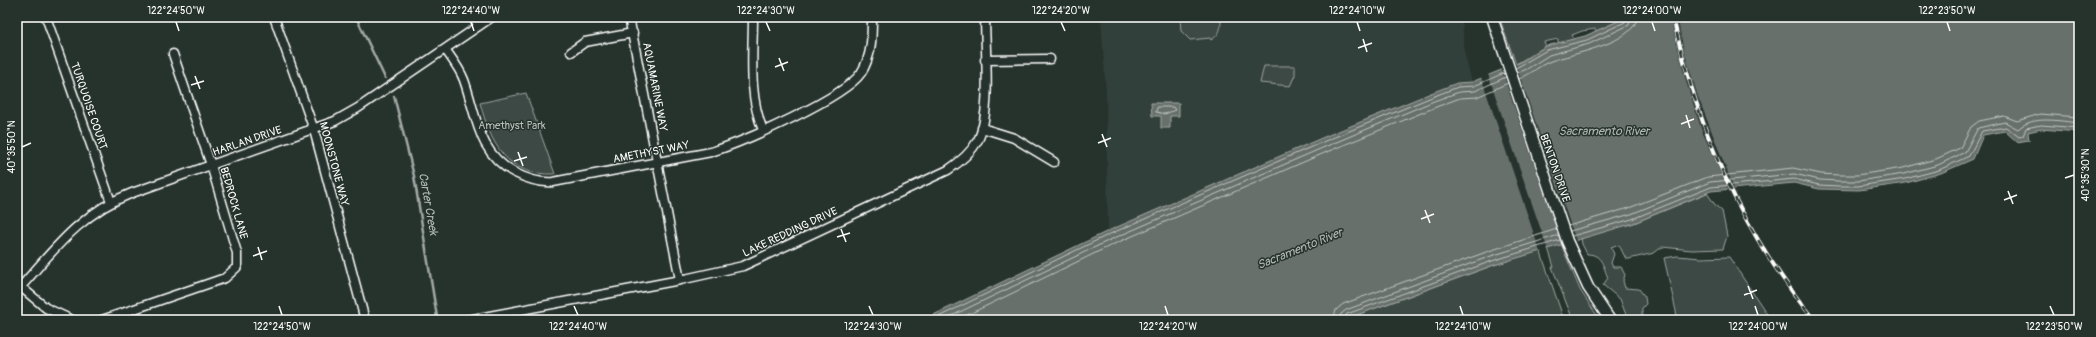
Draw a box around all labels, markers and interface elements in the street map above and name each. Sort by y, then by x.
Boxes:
text: 122°24'50"W [147,5,205,17]
text: 122°24'40"W [442,5,500,17]
text: 122°24'30"W [737,5,795,17]
text: 122°24'20"W [1032,5,1090,17]
text: 122°24'10"W [1329,5,1386,17]
text: 122°24'00"W [1622,5,1682,17]
text: 122°23'50"W [1918,5,1976,17]
street label: AQUAMARINE WAY [640,41,670,133]
street label: TURQUOISE COURT [68,61,110,151]
park label: Amethyst Park [478,119,546,132]
text: 40°35'50"N [6,120,18,174]
street label: MOONSTONE WAY [317,120,352,208]
street label: HARLAN DRIVE [211,123,284,159]
water label: Sacramento River [1559,124,1651,139]
street label: BENTON DRIVE [1537,132,1573,204]
street label: AMETHYST WAY [612,138,691,166]
text: 40°35'30"N [2080,148,2092,202]
street label: BEDROCK LANE [217,165,251,241]
water label: Carter Creek [415,172,441,237]
street label: LAKE REDDING DRIVE [741,204,840,260]
water label: Sacramento River [1255,224,1346,273]
text: 122°24'50"W [253,321,311,333]
text: 122°24'40"W [549,321,607,333]
text: 122°24'30"W [844,321,902,333]
text: 122°24'20"W [1139,321,1197,333]
text: 122°24'10"W [1435,321,1492,333]
text: 122°24'00"W [1728,321,1788,333]
text: 122°23'50"W [2025,321,2083,333]

